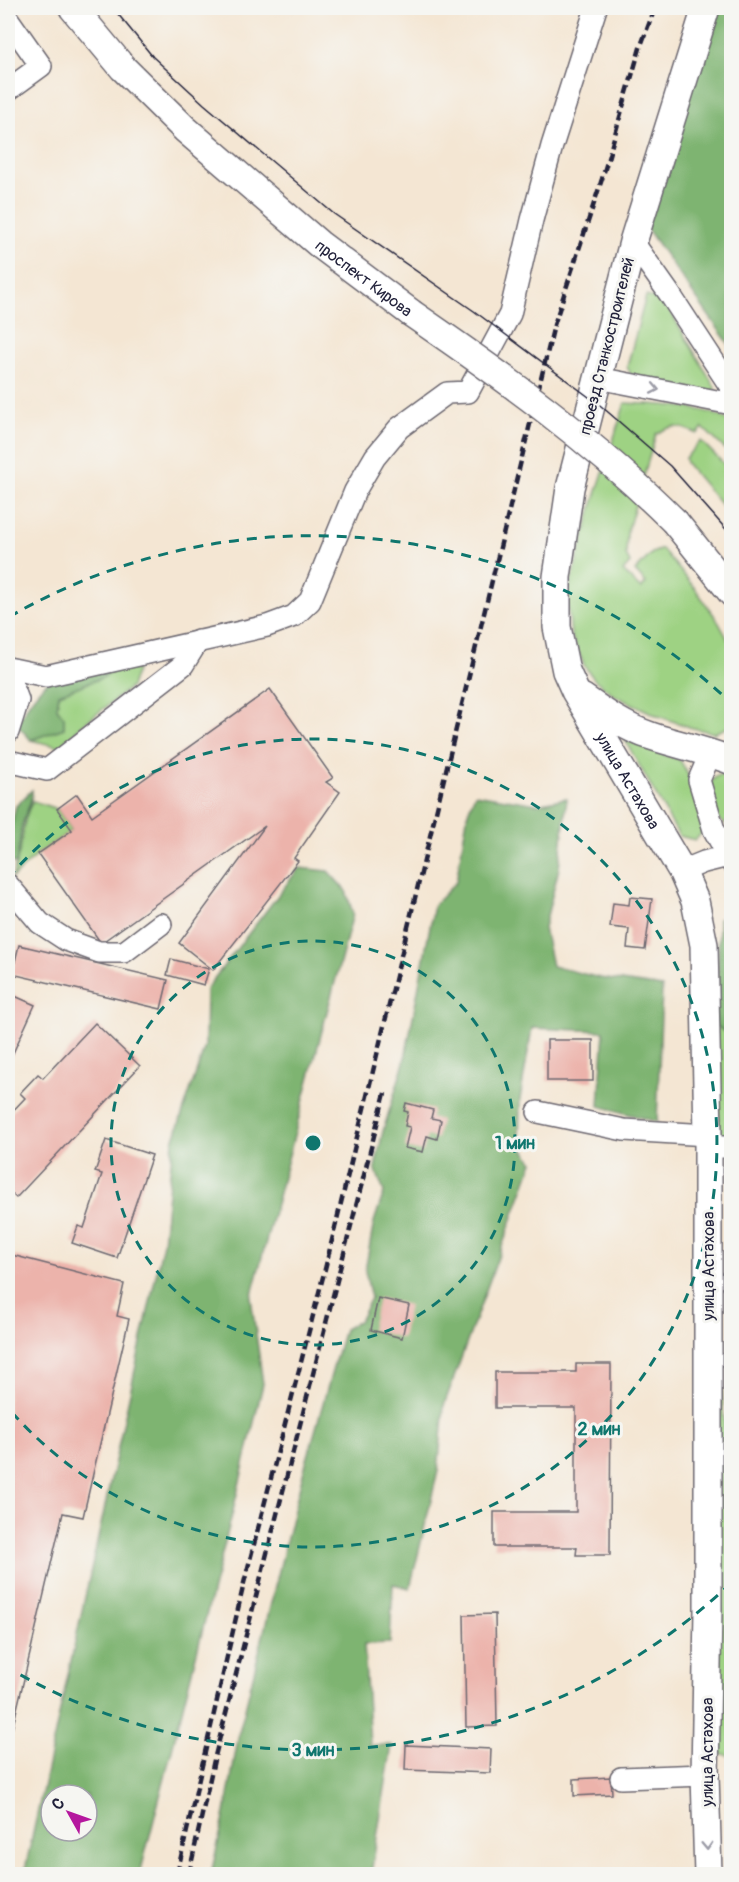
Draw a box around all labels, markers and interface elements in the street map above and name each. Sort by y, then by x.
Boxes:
street label: проспект Кирова [311,236,416,321]
street label: проезд Станкостроителей [575,255,639,437]
one-way arrow [650,382,660,395]
street label: улица Астахова [590,728,664,833]
text: 1 мин [495,1132,535,1155]
centre of rings [303,1133,323,1153]
street label: улица Астахова [699,1212,719,1321]
text: 2 мин [578,1418,620,1441]
street label: улица Астахова [698,1698,718,1807]
text: 3 мин [292,1739,334,1762]
north arrow [39,1783,99,1843]
text: С [47,1794,69,1814]
one-way arrow [701,1841,714,1850]

